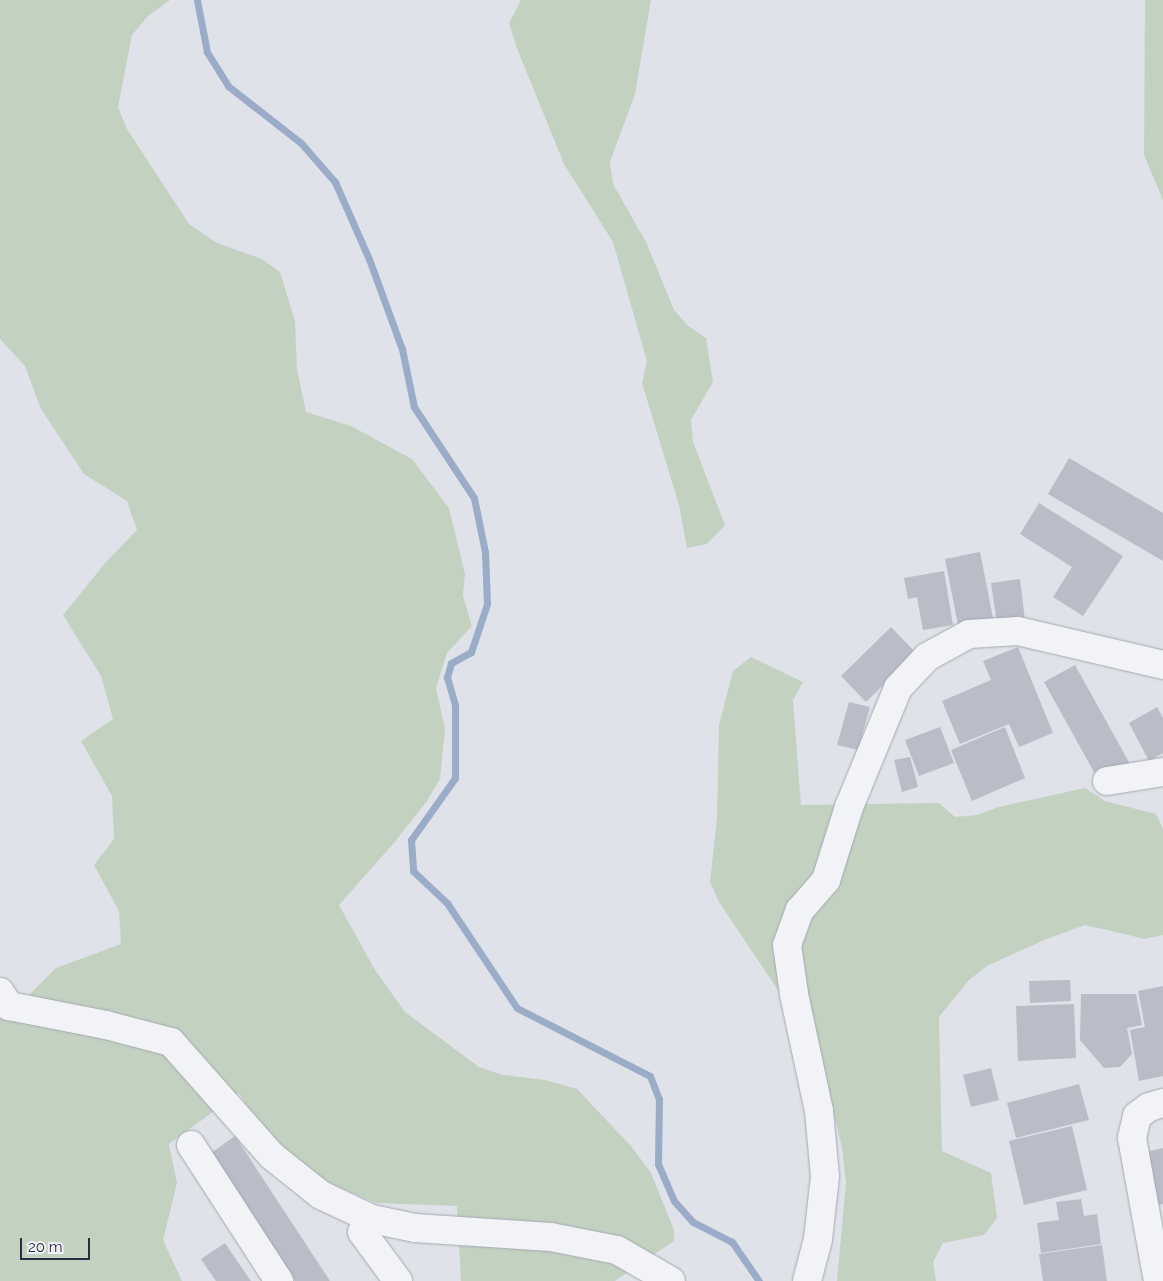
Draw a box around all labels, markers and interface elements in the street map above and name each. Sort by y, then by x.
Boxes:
scale bar [22,1228,92,1260]
text: 20 m [28,1238,63,1256]

